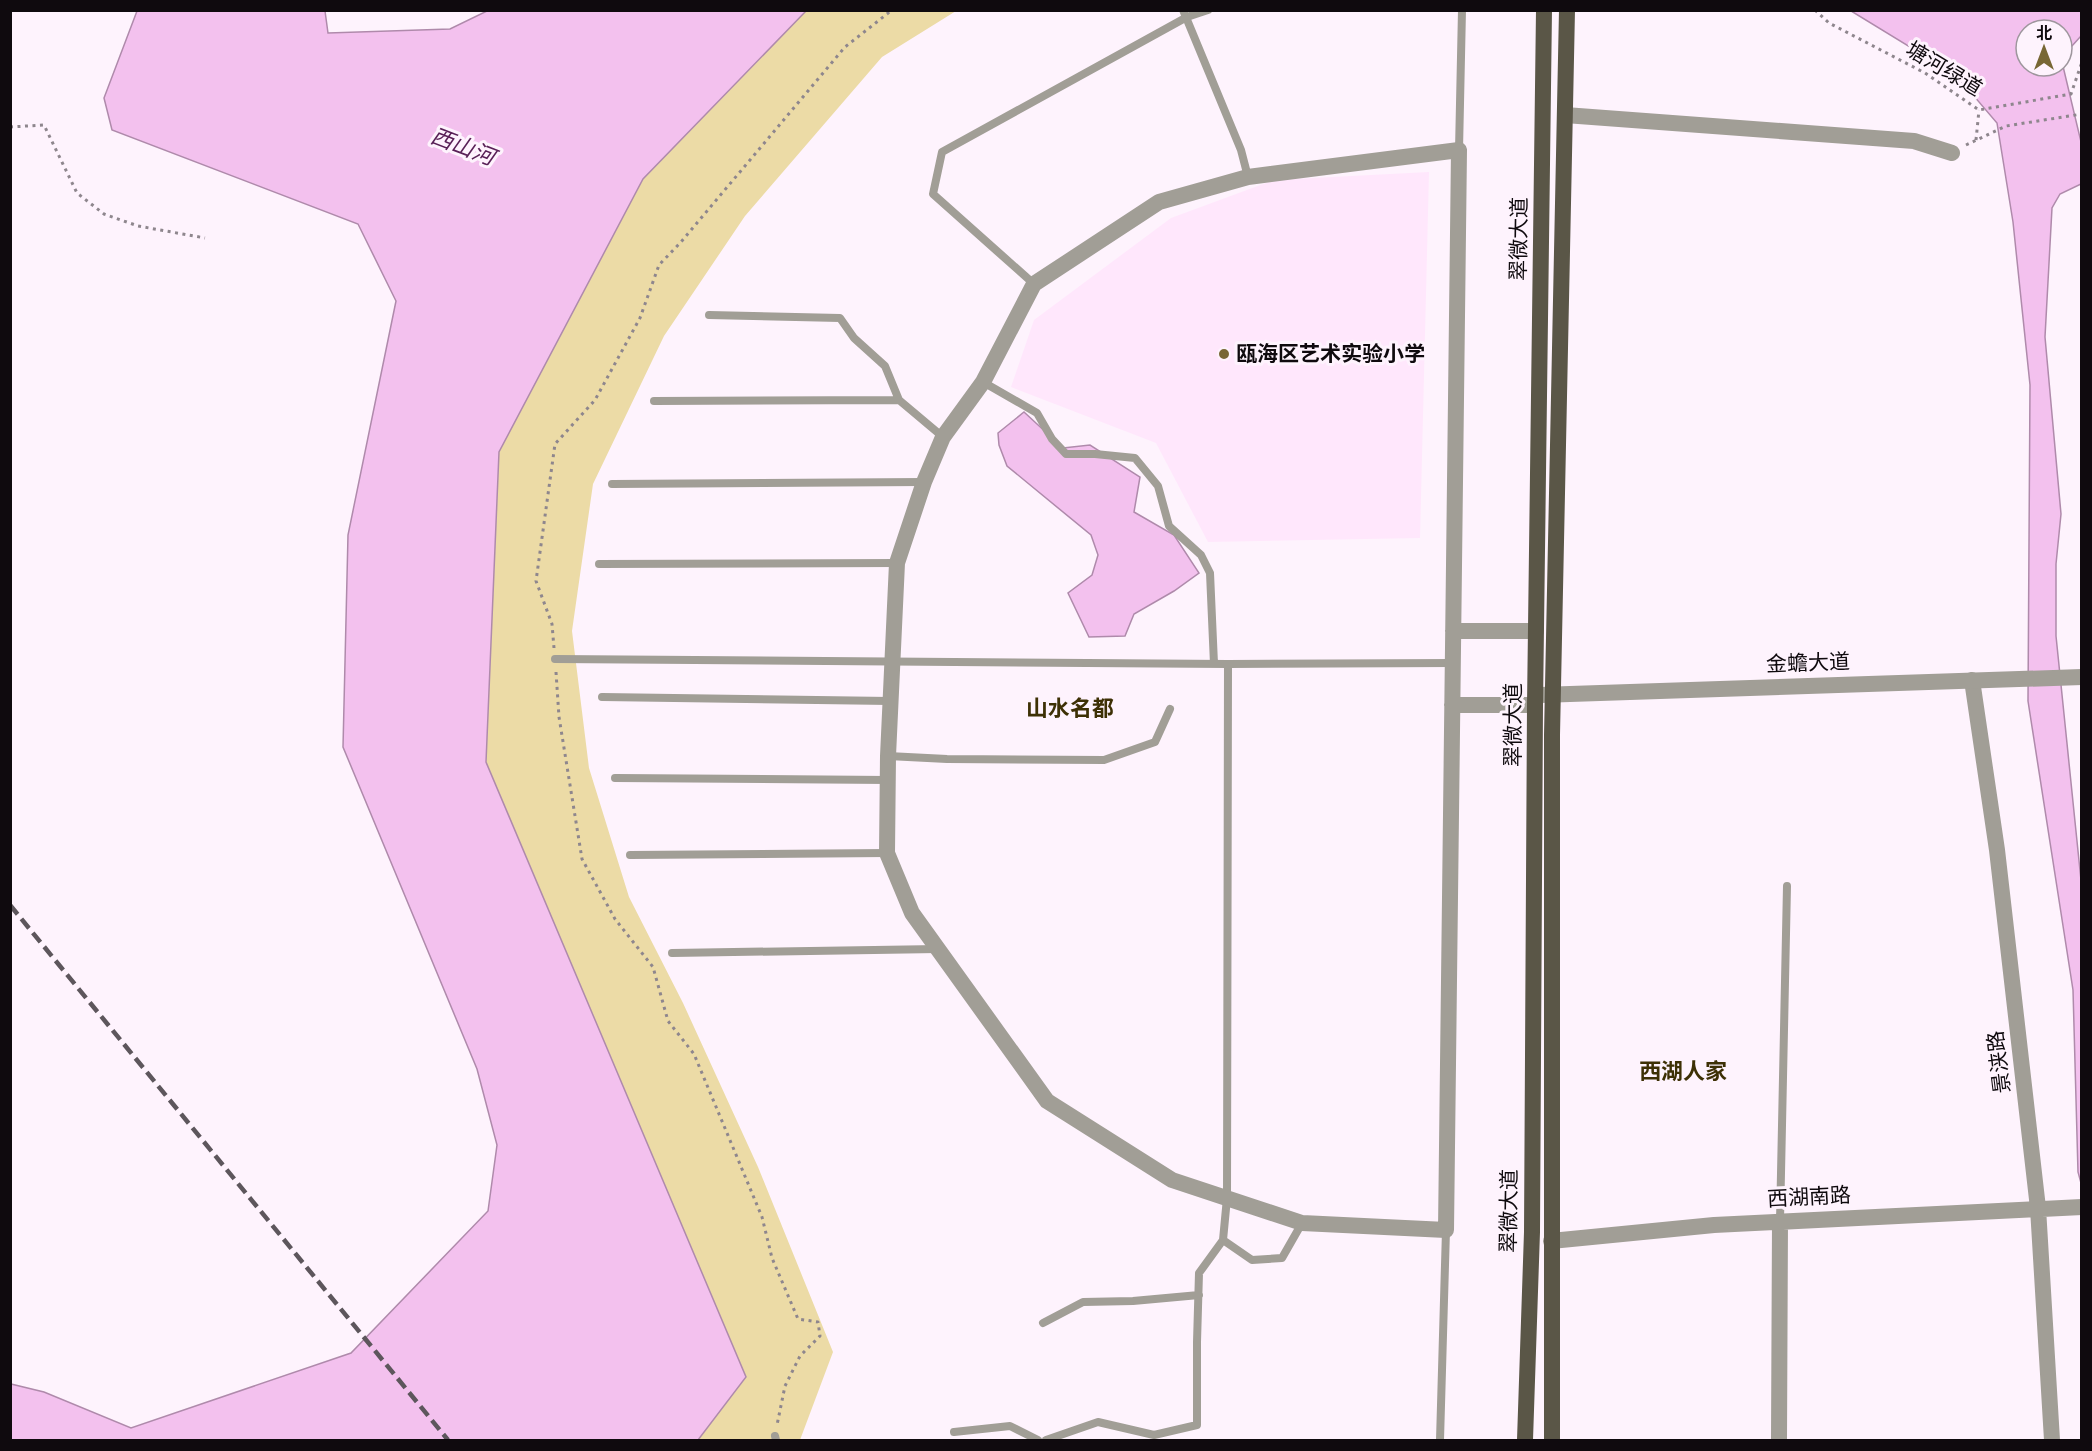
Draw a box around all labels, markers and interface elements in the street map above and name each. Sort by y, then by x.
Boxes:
north arrow [2014,18,2074,78]
text: 北 [2036,24,2052,43]
street label: 塘河绿道 [1902,36,1987,101]
water label: 西山河 [428,123,502,171]
street label: 翠微大道 [1505,197,1532,281]
place label: 瓯海区艺术实验小学 [1236,341,1425,366]
marker: 瓯海区艺术实验小学 [1217,347,1231,361]
street label: 金蟾大道 [1766,649,1850,676]
street label: 翠微大道 [1500,683,1525,767]
district label: 山水名都 [1026,696,1114,721]
street label: 景浃路 [1982,1029,2015,1095]
district label: 西湖人家 [1639,1059,1727,1084]
street label: 翠微大道 [1495,1169,1522,1253]
street label: 西湖南路 [1766,1182,1852,1211]

